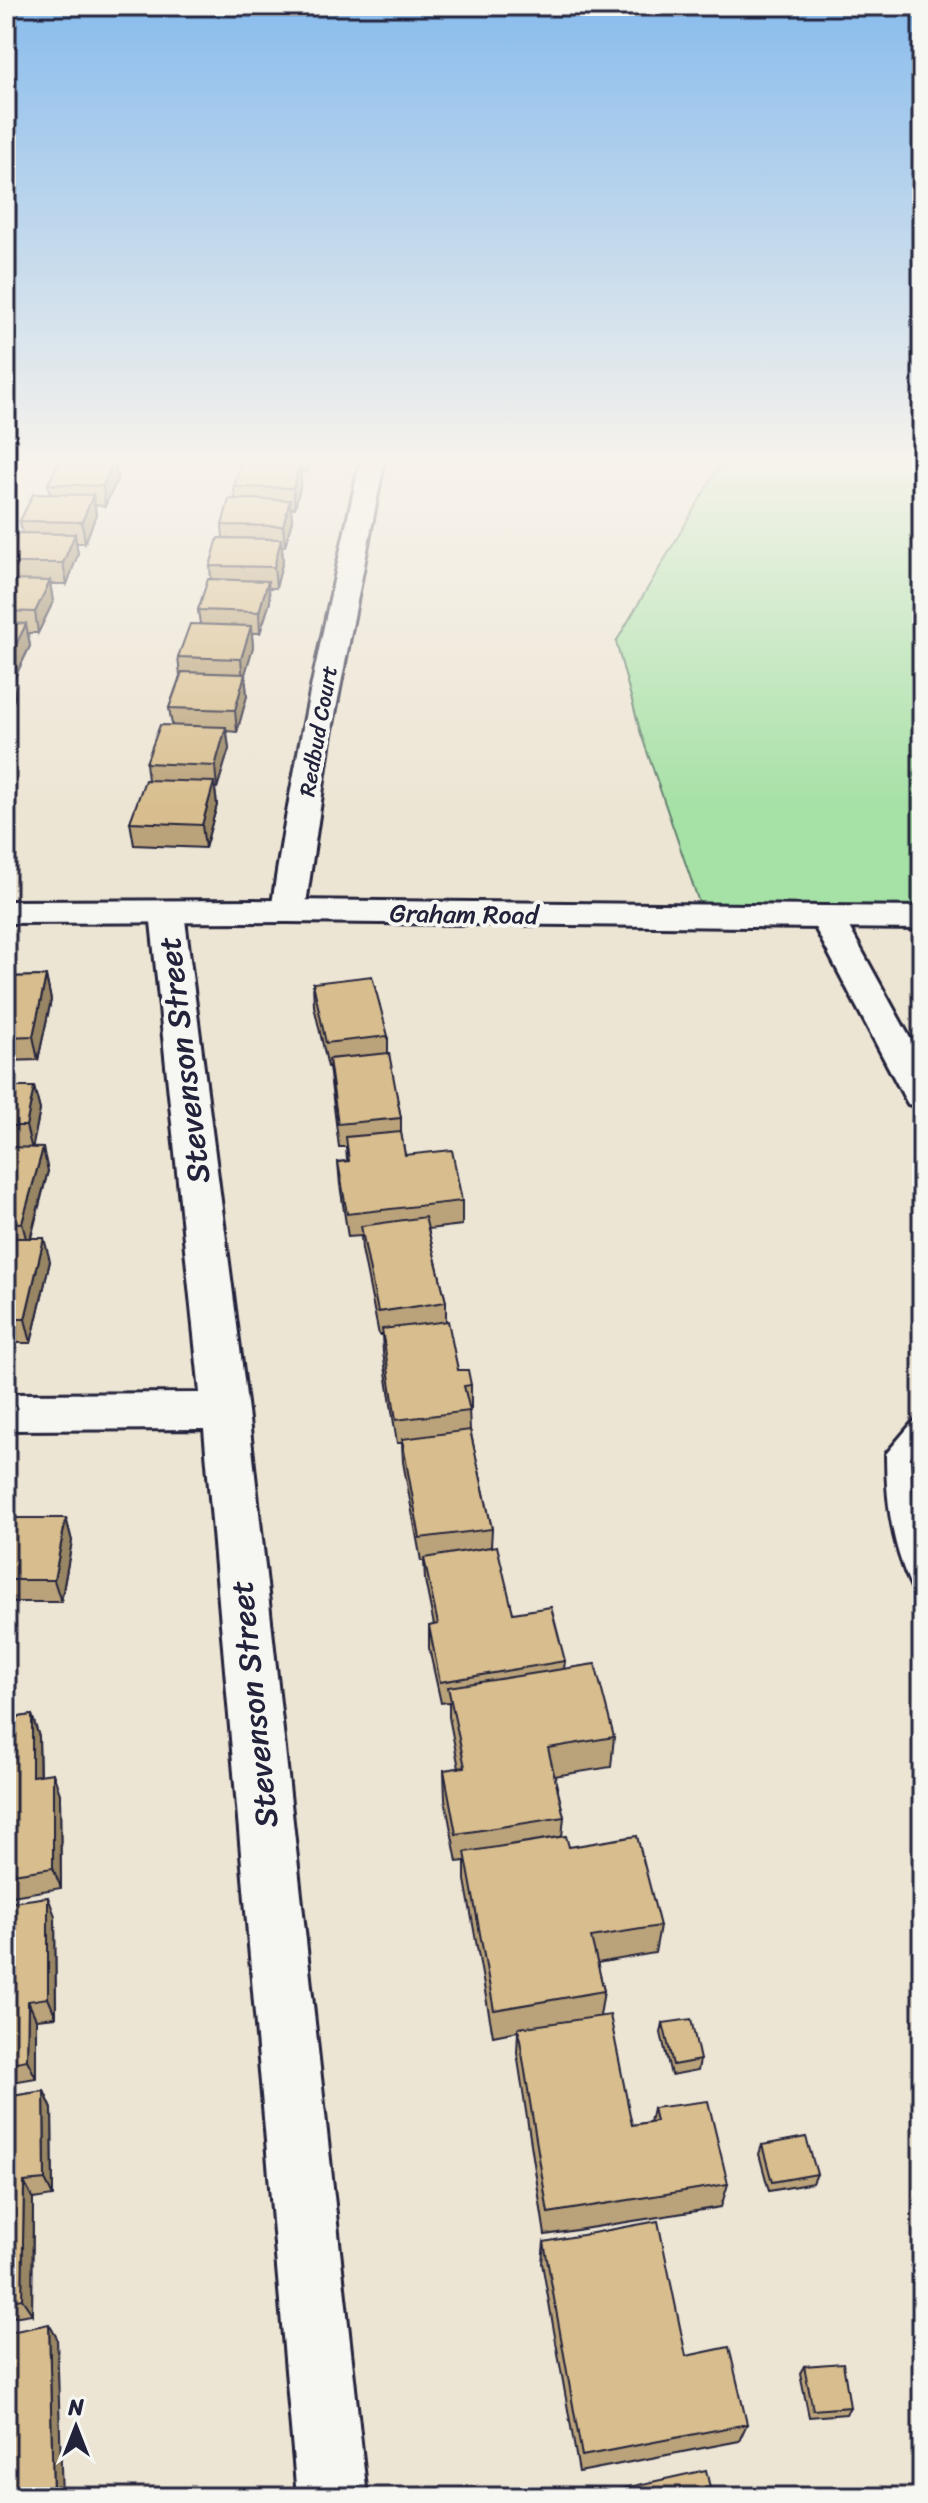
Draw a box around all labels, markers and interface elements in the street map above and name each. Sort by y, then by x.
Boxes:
street label: Redbud Court [287,662,349,799]
street label: Graham Road [389,890,541,938]
street label: Stevenson Street [141,933,227,1187]
street label: Stevenson Street [213,1578,295,1830]
north arrow [36,2387,116,2467]
text: N [67,2388,84,2427]

